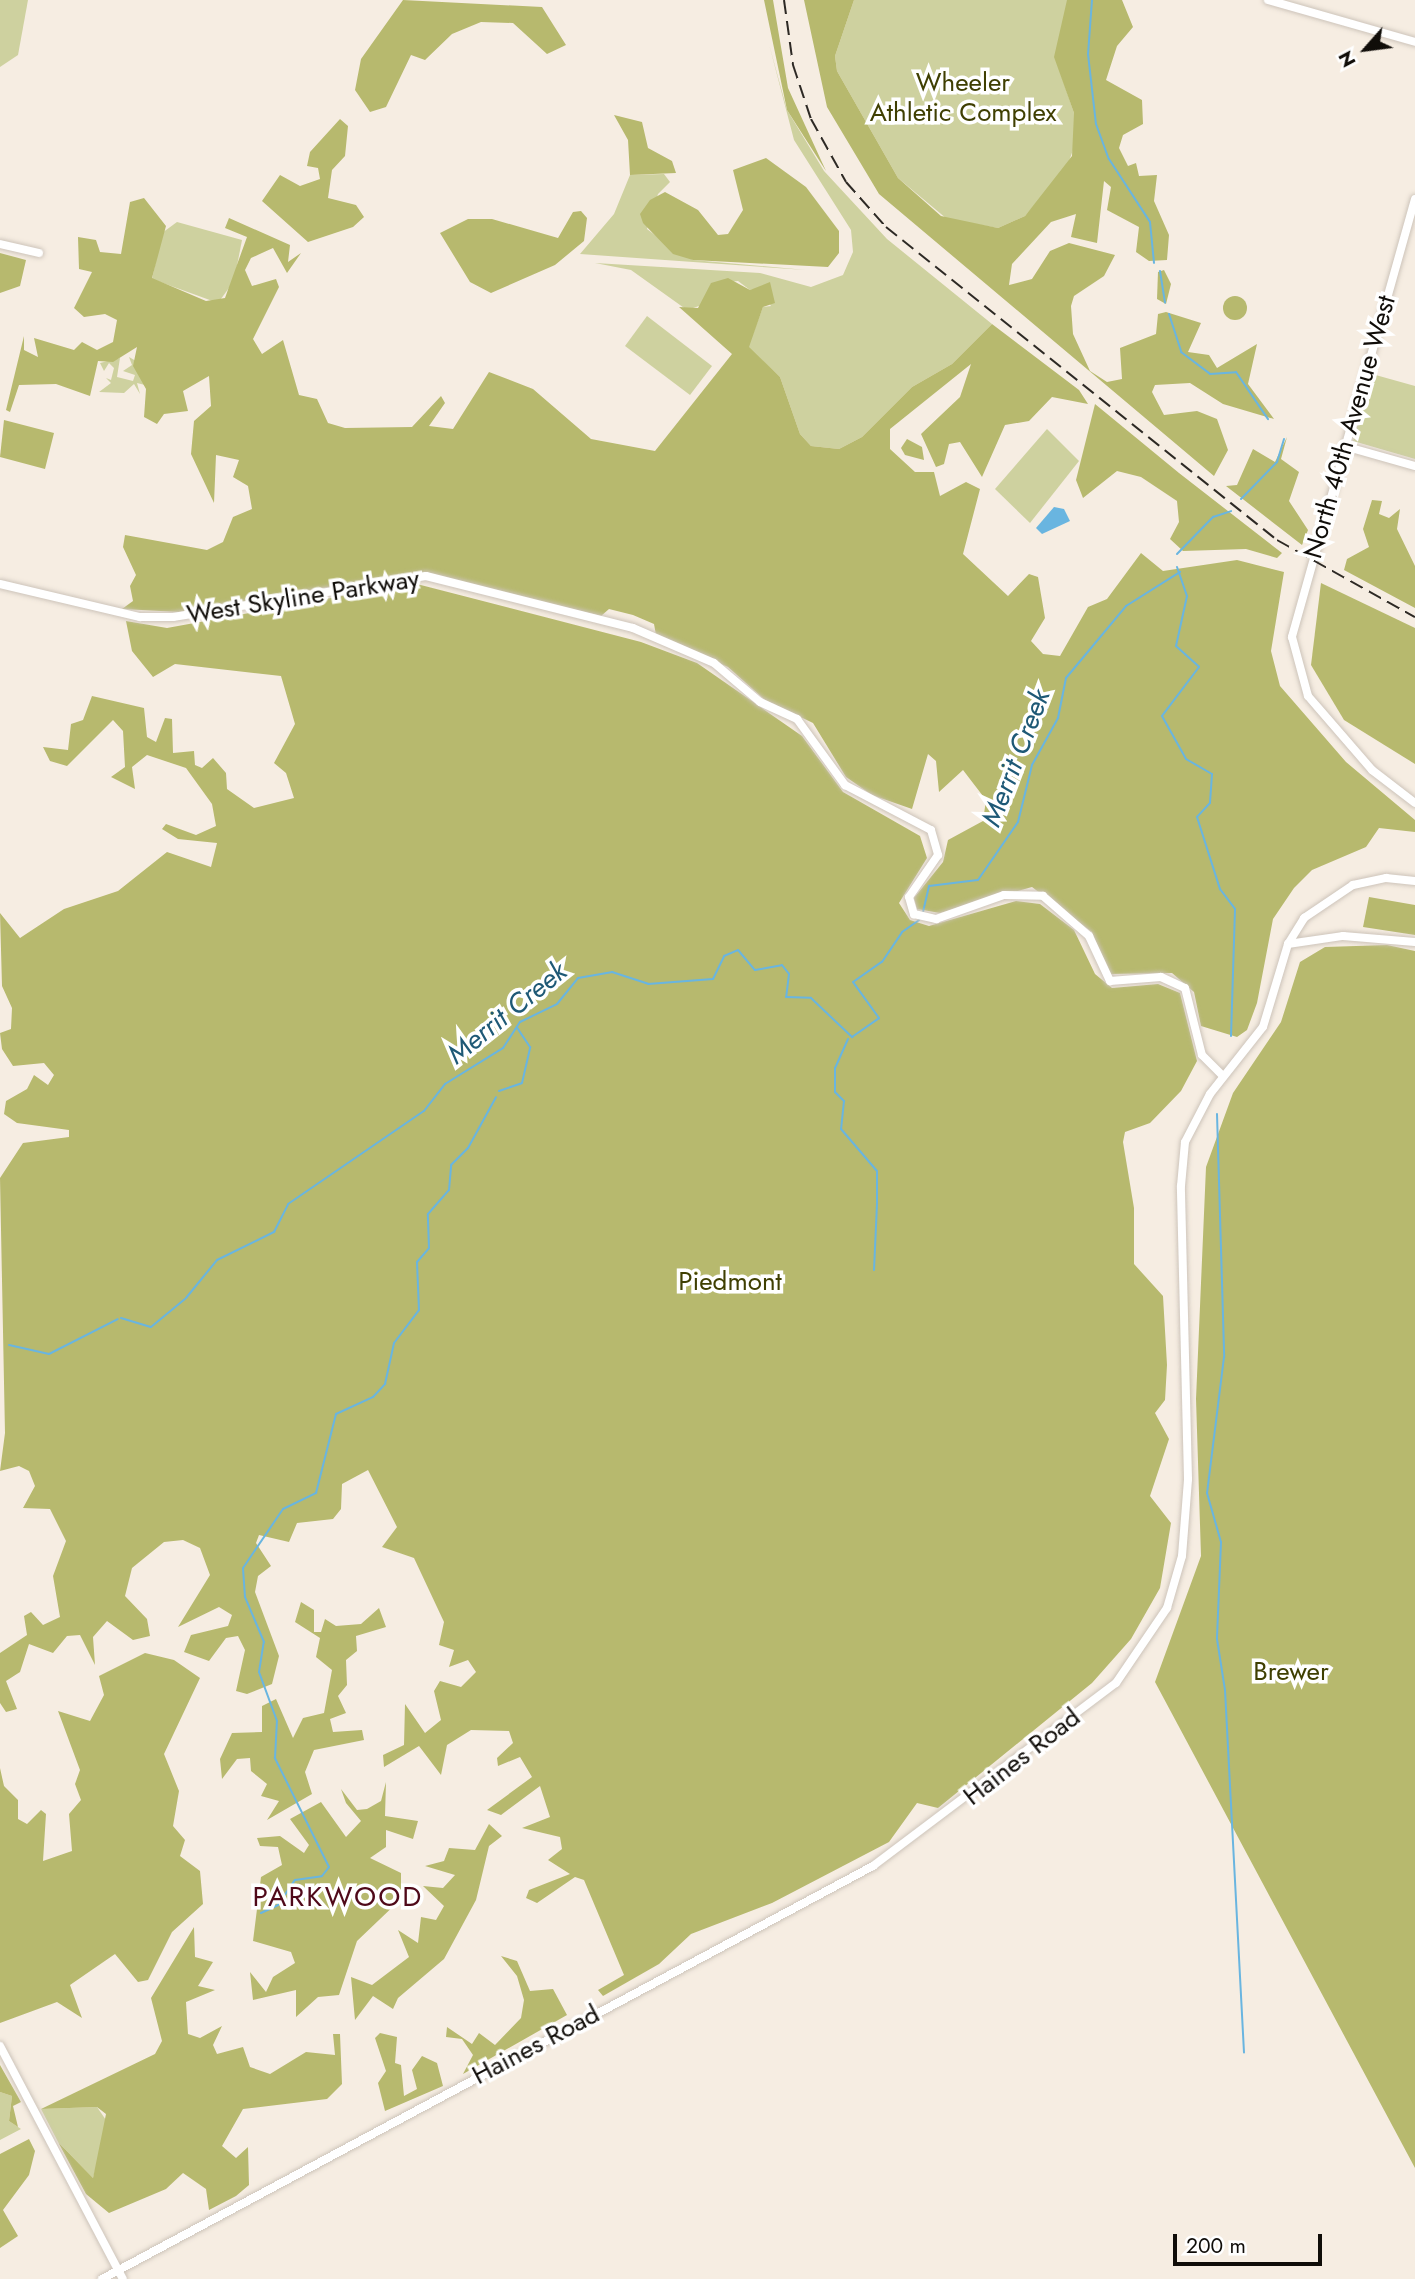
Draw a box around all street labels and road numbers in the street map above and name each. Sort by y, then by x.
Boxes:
street label: North 40th Avenue West [1298,292,1402,562]
street label: West Skyline Parkway [185,563,421,631]
street label: Haines Road [958,1702,1086,1812]
street label: Haines Road [467,1999,605,2091]

